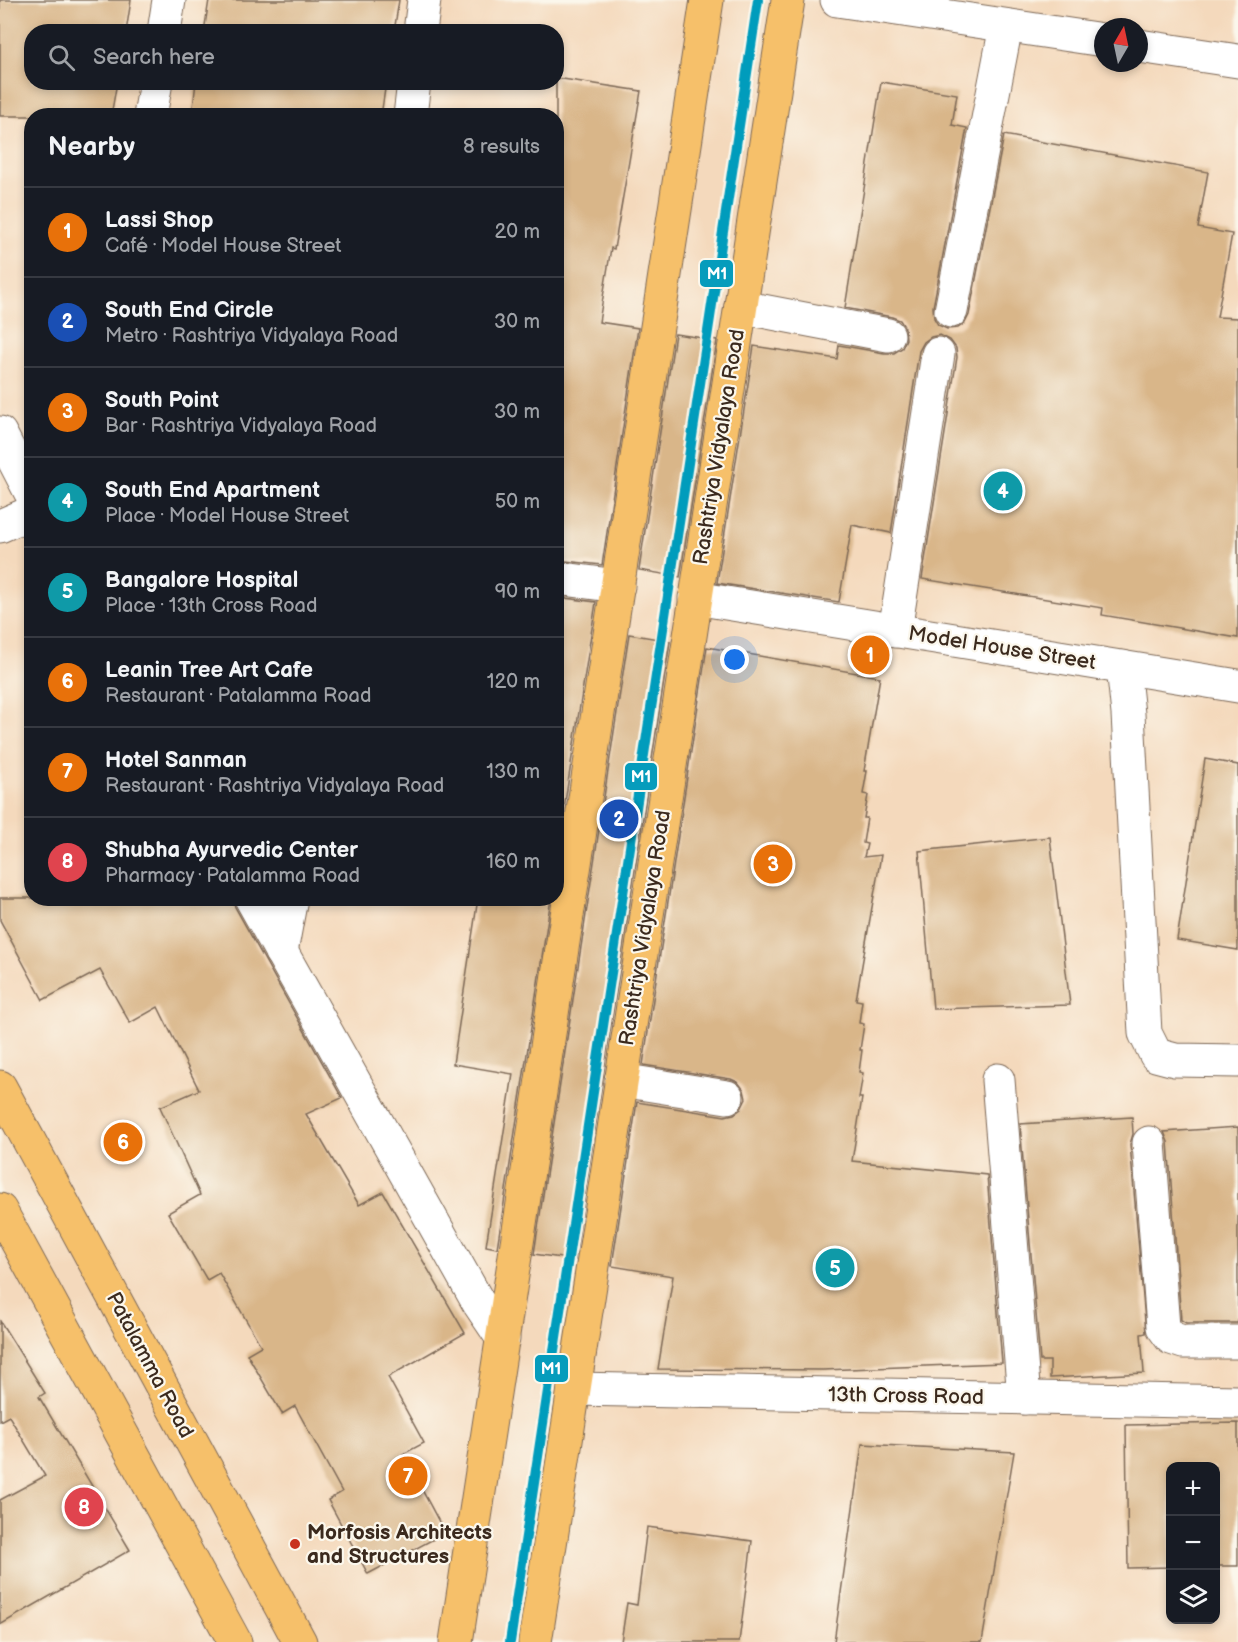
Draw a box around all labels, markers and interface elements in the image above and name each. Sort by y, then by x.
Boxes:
north arrow [1094,18,1148,72]
search box [24,24,564,90]
icon: search [45,41,78,74]
text: Search here [93,44,215,71]
text: Nearby [48,132,135,163]
text: 8 results [463,135,540,159]
text: Lassi Shop [105,207,213,234]
text: 1 [63,220,72,244]
text: 20 m [495,220,540,244]
text: Café · Model House Street [105,234,341,258]
line badge: M1 [699,259,734,288]
text: M1 [707,265,727,284]
text: South End Circle [105,297,273,324]
text: 2 [62,310,73,334]
text: 30 m [494,310,540,334]
text: Metro · Rashtriya Vidyalaya Road [105,324,398,348]
street label: Rashtriya Vidyalaya Road [688,327,750,567]
text: South Point [105,387,219,414]
text: 3 [62,400,73,424]
text: 30 m [494,400,540,424]
text: Bar · Rashtriya Vidyalaya Road [105,414,377,438]
pin: 4 [984,468,1022,514]
text: South End Apartment [105,477,320,504]
text: 4 [62,490,73,514]
text: 50 m [495,490,540,514]
text: Place · Model House Street [105,504,349,528]
text: Bangalore Hospital [105,567,298,594]
text: 5 [62,580,73,604]
text: 90 m [495,580,540,604]
text: Place · 13th Cross Road [105,594,317,618]
street label: Model House Street [906,621,1098,675]
pin: 1 [850,632,890,678]
your location [720,645,749,674]
text: Leanin Tree Art Cafe [105,657,313,684]
text: 6 [61,670,74,694]
text: 120 m [487,670,540,694]
text: Restaurant · Patalamma Road [105,684,371,708]
text: Hotel Sanman [105,747,247,774]
text: 7 [62,760,73,784]
text: 130 m [486,760,540,784]
line badge: M1 [624,762,658,791]
text: M1 [631,768,651,787]
text: Restaurant · Rashtriya Vidyalaya Road [105,774,444,798]
pin: 2 [600,796,638,842]
street label: Rashtriya Vidyalaya Road [614,808,676,1048]
text: Shubha Ayurvedic Center [105,837,358,864]
pin: 3 [754,842,792,886]
text: 8 [61,850,74,874]
text: 160 m [486,850,540,874]
text: Pharmacy · Patalamma Road [105,864,360,888]
pin: 6 [104,1120,142,1164]
pin: 5 [816,1246,854,1290]
street label: Patalamma Road [101,1288,199,1442]
line badge: M1 [534,1354,569,1383]
text: M1 [541,1360,561,1379]
street label: 13th Cross Road [828,1382,984,1410]
pin: 7 [388,1454,428,1498]
map controls [1166,1462,1220,1624]
button: + [1166,1462,1220,1516]
pin: 8 [64,1484,104,1530]
button: − [1166,1516,1220,1570]
place label: Morfosis Architects and Structures [307,1520,492,1569]
marker: Morfosis Architects and Structures [288,1537,302,1551]
button: layers [1166,1570,1220,1624]

